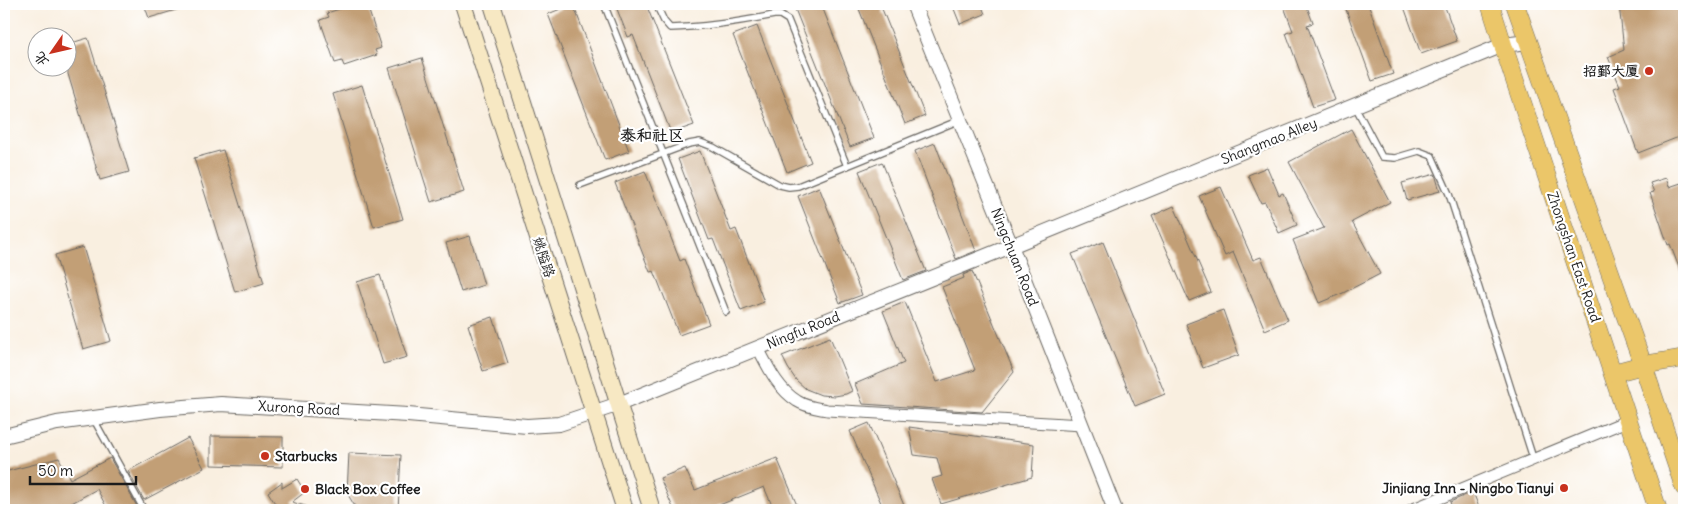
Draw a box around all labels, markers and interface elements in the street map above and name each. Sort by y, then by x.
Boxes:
north arrow [28,28,78,78]
text: 北 [30,48,53,70]
place label: 招鄞大厦 [1583,62,1639,80]
marker: 招鄞大厦 [1643,65,1655,77]
street label: Shangmao Alley [1218,114,1320,168]
district label: 泰和社区 [620,125,684,145]
street label: Zhongshan East Road [1543,189,1605,325]
street label: Ningchuan Road [987,205,1043,309]
street label: 姚隘路 [529,234,559,280]
street label: Ningfu Road [764,307,842,353]
street label: Xurong Road [257,397,341,419]
place label: Starbucks [275,447,338,465]
marker: Starbucks [259,450,271,462]
scale bar [30,454,136,486]
text: 50 m [38,461,73,480]
place label: Jinjiang Inn - Ningbo Tianyi [1382,479,1554,497]
place label: Black Box Coffee [315,480,421,498]
marker: Jinjiang Inn - Ningbo Tianyi [1558,482,1570,494]
marker: Black Box Coffee [299,483,311,495]

